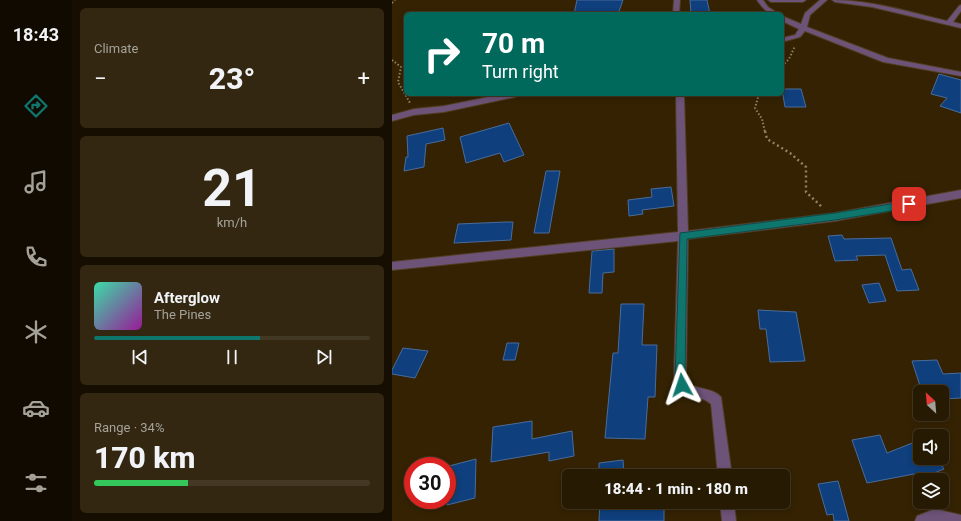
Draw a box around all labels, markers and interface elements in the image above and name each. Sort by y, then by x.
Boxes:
text: 18:43 [13,24,59,45]
text: 70 m [482,27,545,60]
icon: right [416,28,468,80]
text: Climate [94,41,138,56]
text: 23° [209,61,255,96]
text: Turn right [482,61,559,82]
text: − [94,66,107,91]
text: + [358,66,370,91]
icon: directions [22,92,50,120]
text: 21 [202,158,262,219]
icon: music [22,168,50,196]
pin [892,187,926,221]
icon: arrive [898,193,920,215]
text: km/h [217,215,247,230]
icon: phone [22,243,50,271]
text: Afterglow [154,289,220,307]
text: The Pines [154,307,211,322]
icon: climate [22,318,50,346]
icon: previous [129,346,151,368]
icon: pause [221,346,243,368]
icon: next [313,346,335,368]
position arrow [661,364,703,406]
north arrow [913,385,949,421]
map controls [913,385,949,509]
icon: car [22,394,50,422]
text: Range · 34% [94,420,164,435]
button: sound [913,429,949,465]
text: 170 km [94,440,196,475]
speed limit sign: 30 [404,457,456,509]
icon: filters [22,469,50,497]
button: layers [913,473,949,509]
text: 18:44 · 1 min · 180 m [604,480,748,498]

